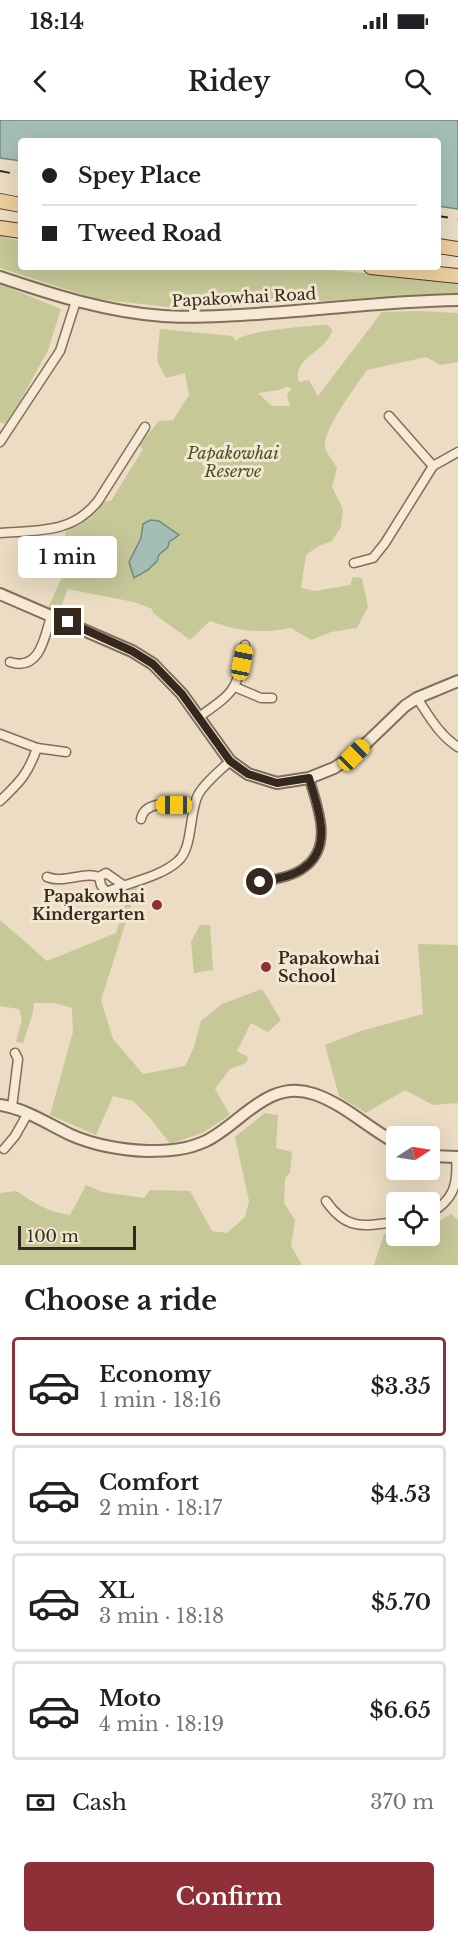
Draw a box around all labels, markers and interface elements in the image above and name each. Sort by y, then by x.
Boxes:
text: 18:14 [30,8,84,35]
icon: back [24,65,57,98]
text: Ridey [188,65,270,98]
icon: search [401,65,434,98]
text: Spey Place [78,162,201,189]
text: Tweed Road [78,220,222,247]
street label: Papakowhai Road [171,283,317,311]
park label: Papakowhai Reserve [186,443,279,481]
callout: 1 min [19,535,118,577]
text: 1 min [39,545,96,569]
route end [54,608,81,635]
car [230,643,254,681]
car [335,736,373,774]
car [156,796,192,814]
route start [246,868,273,895]
place label: Papakowhai Kindergarten [32,886,145,924]
marker: Papakowhai Kindergarten [150,898,164,912]
place label: Papakowhai School [278,948,380,986]
marker: Papakowhai School [259,960,273,974]
north arrow [386,1126,440,1180]
map controls [386,1126,440,1246]
button: locate [386,1192,440,1246]
scale bar [18,1223,136,1250]
text: 100 m [27,1226,79,1246]
text: Choose a ride [24,1284,217,1317]
icon: car [27,1360,81,1414]
text: Economy [99,1361,211,1388]
text: $3.35 [371,1373,431,1400]
text: 1 min · 18:16 [99,1388,221,1412]
icon: car [27,1468,81,1522]
text: Comfort [99,1469,199,1496]
text: $4.53 [370,1481,431,1508]
text: 2 min · 18:17 [99,1496,222,1520]
icon: car [27,1576,81,1630]
text: XL [99,1577,134,1604]
text: $5.70 [371,1589,431,1616]
text: 3 min · 18:18 [99,1604,224,1628]
icon: car [27,1684,81,1738]
text: Moto [99,1685,161,1712]
text: $6.65 [369,1697,431,1724]
text: 4 min · 18:19 [99,1712,224,1736]
icon: cash [24,1786,57,1819]
text: Cash [72,1789,127,1816]
text: 370 m [370,1790,434,1814]
button: Confirm [24,1862,434,1931]

